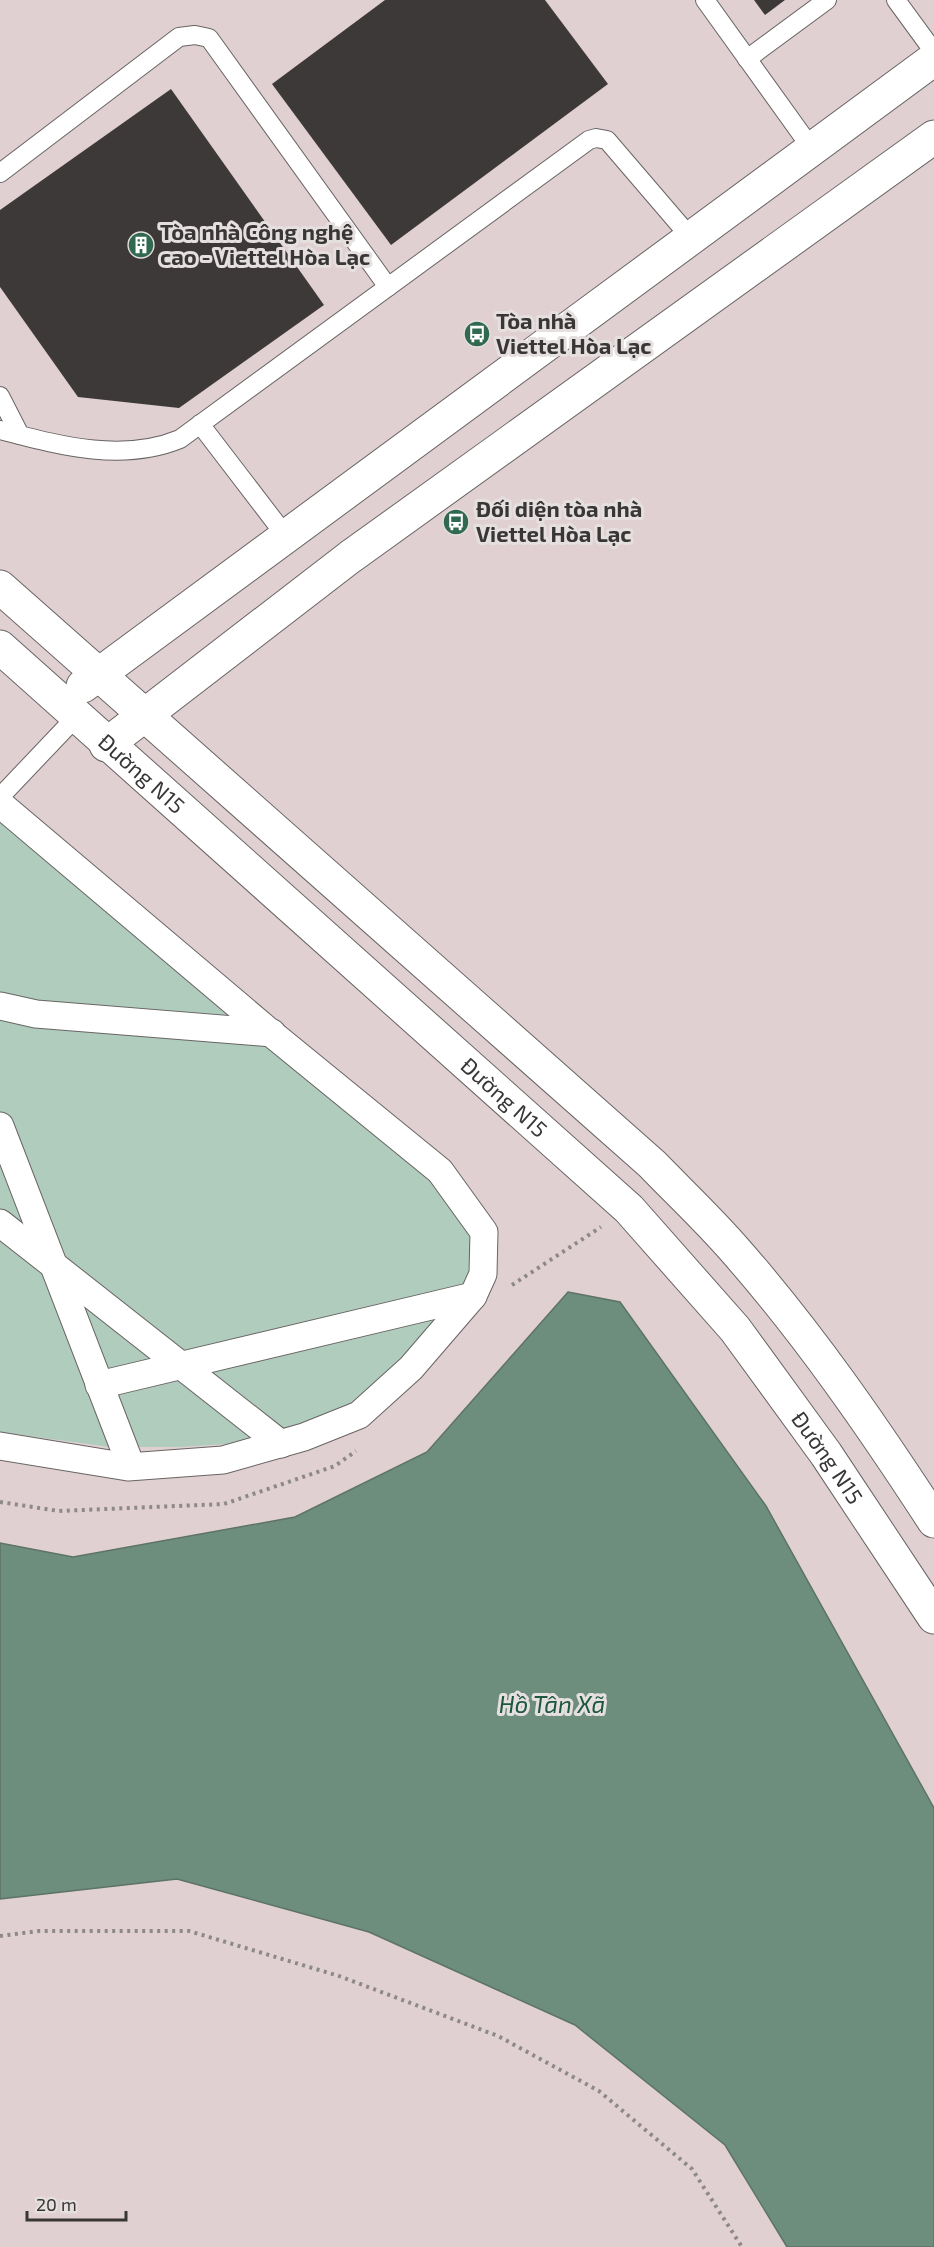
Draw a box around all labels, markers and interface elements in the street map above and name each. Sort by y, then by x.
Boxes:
place label: Tòa nhà Công nghệ cao - Viettel Hòa Lạc [160,218,370,269]
building icon: Tòa nhà Công nghệ cao - Viettel Hòa Lạc [126,230,156,260]
place label: Tòa nhà Viettel Hòa Lạc [496,307,652,358]
bus stop icon: Tòa nhà Viettel Hòa Lạc [462,319,492,349]
place label: Đối diện tòa nhà Viettel Hòa Lạc [476,495,642,546]
bus stop icon: Đối diện tòa nhà Viettel Hòa Lạc [441,507,471,537]
street label: Đường N15 [94,728,191,818]
street label: Đường N15 [456,1051,553,1142]
street label: Đường N15 [787,1406,869,1508]
water label: Hồ Tân Xã [499,1689,605,1718]
scale bar [27,2184,126,2222]
text: 20 m [36,2193,77,2215]

